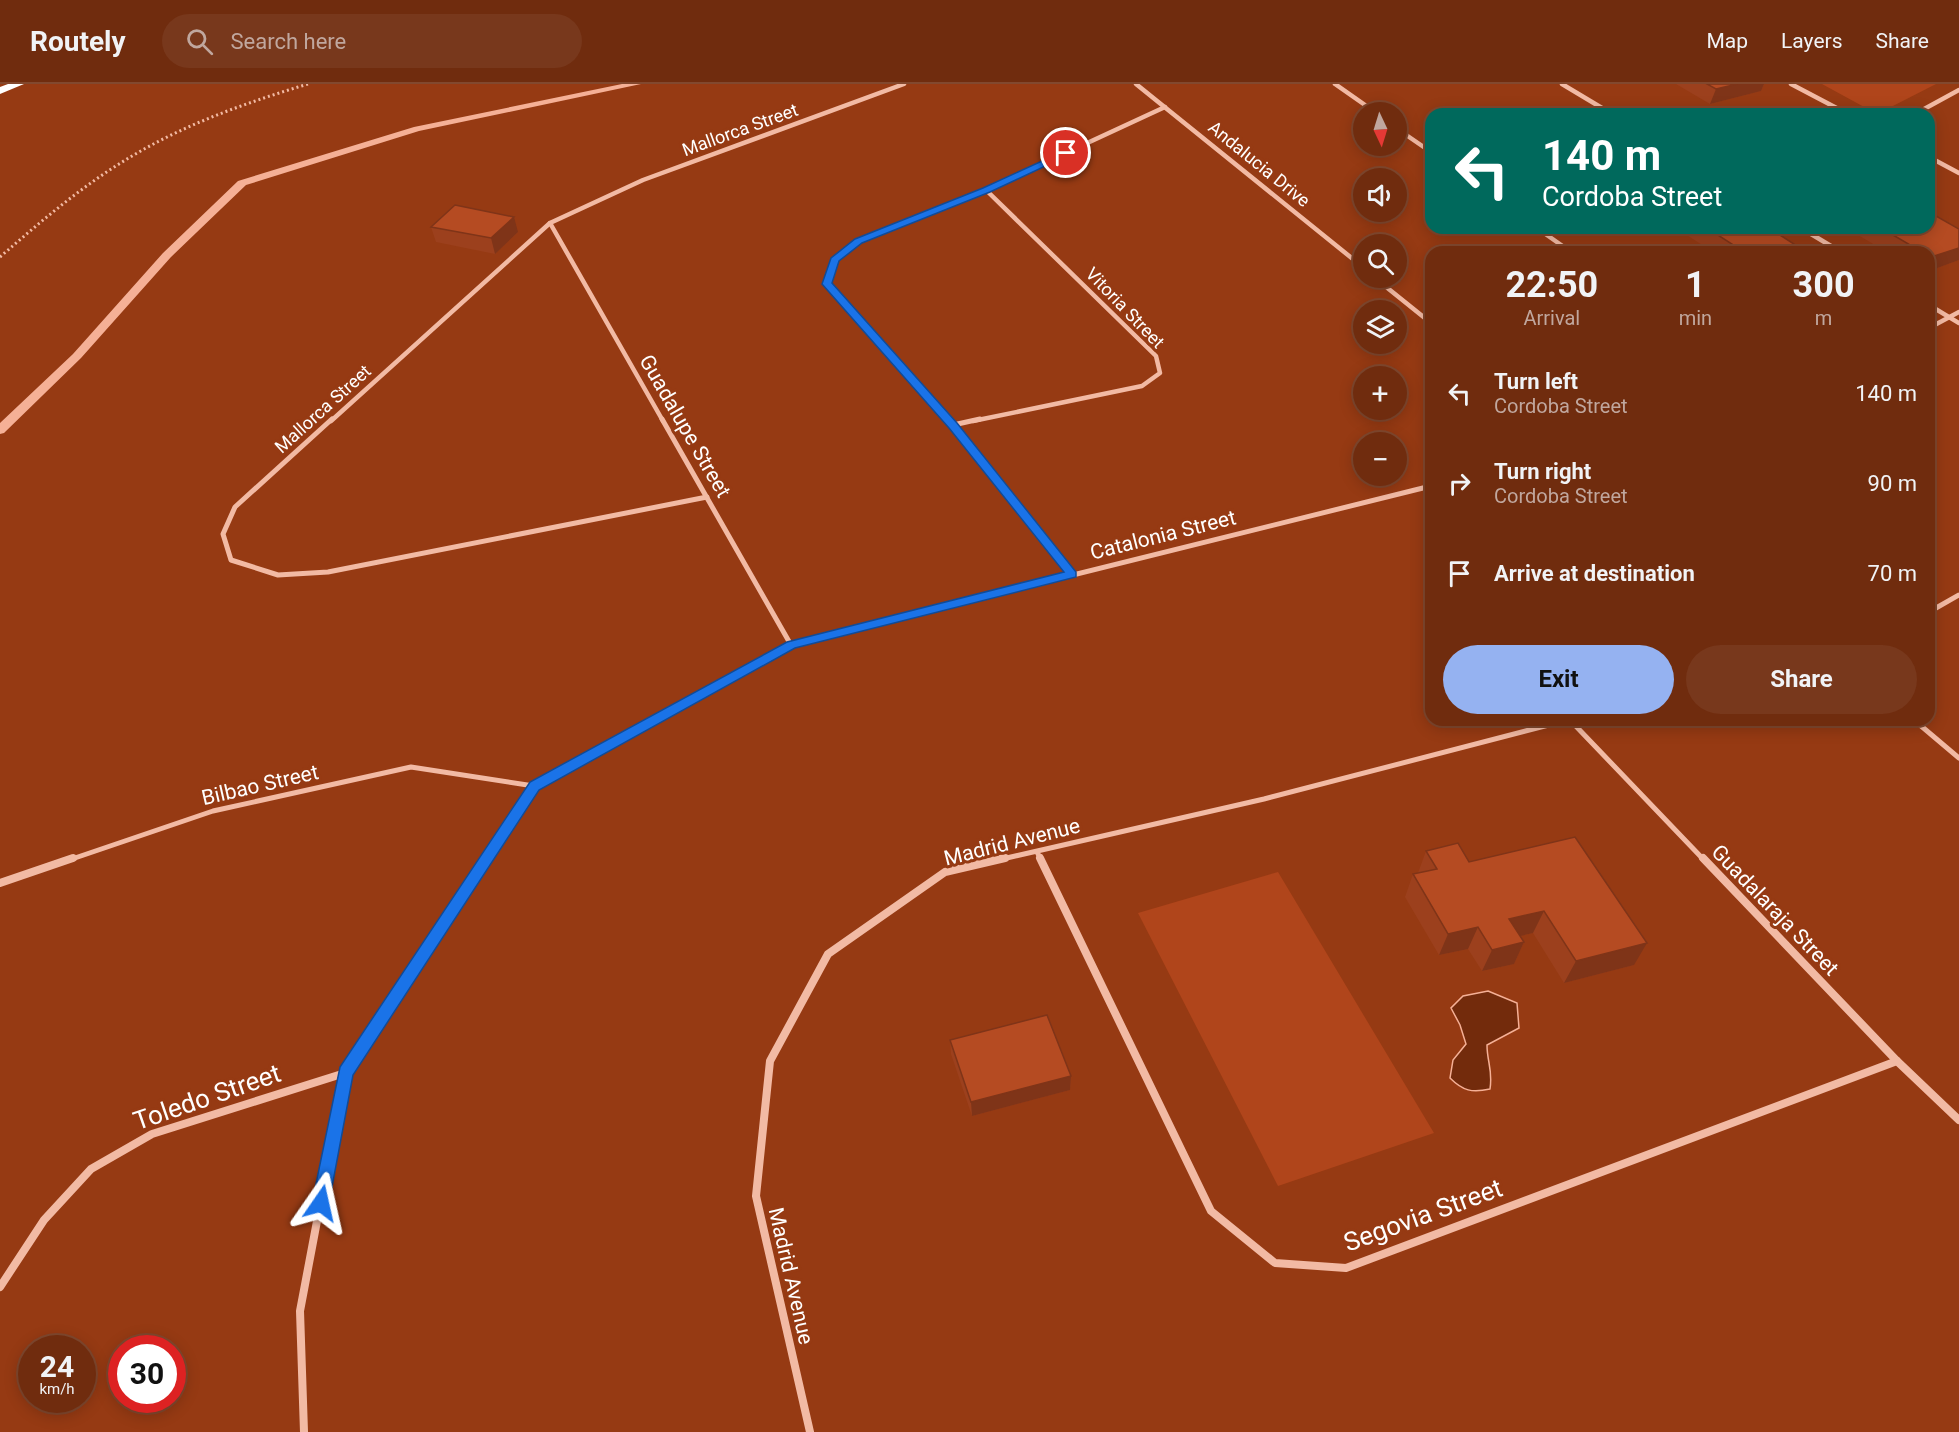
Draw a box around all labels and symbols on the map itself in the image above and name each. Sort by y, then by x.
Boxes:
street label: Mallorca Street [679,99,801,160]
north arrow [1353,102,1407,156]
street label: Andalucia Drive [1204,116,1314,211]
pin [1040,127,1091,178]
street label: Vitoria Street [1082,263,1169,352]
street label: Guadalupe Street [634,350,736,502]
street label: Mallorca Street [270,360,375,457]
street label: Catalonia Street [1088,505,1238,565]
street label: Bilbao Street [199,760,321,810]
street label: Madrid Avenue [941,813,1083,871]
street label: Guadalaraja Street [1707,840,1844,980]
street label: Toledo Street [129,1058,285,1136]
position arrow [289,1171,353,1235]
street label: Segovia Street [1340,1172,1506,1258]
street label: Madrid Avenue [764,1205,818,1347]
speed limit sign: 30 [108,1335,186,1413]

